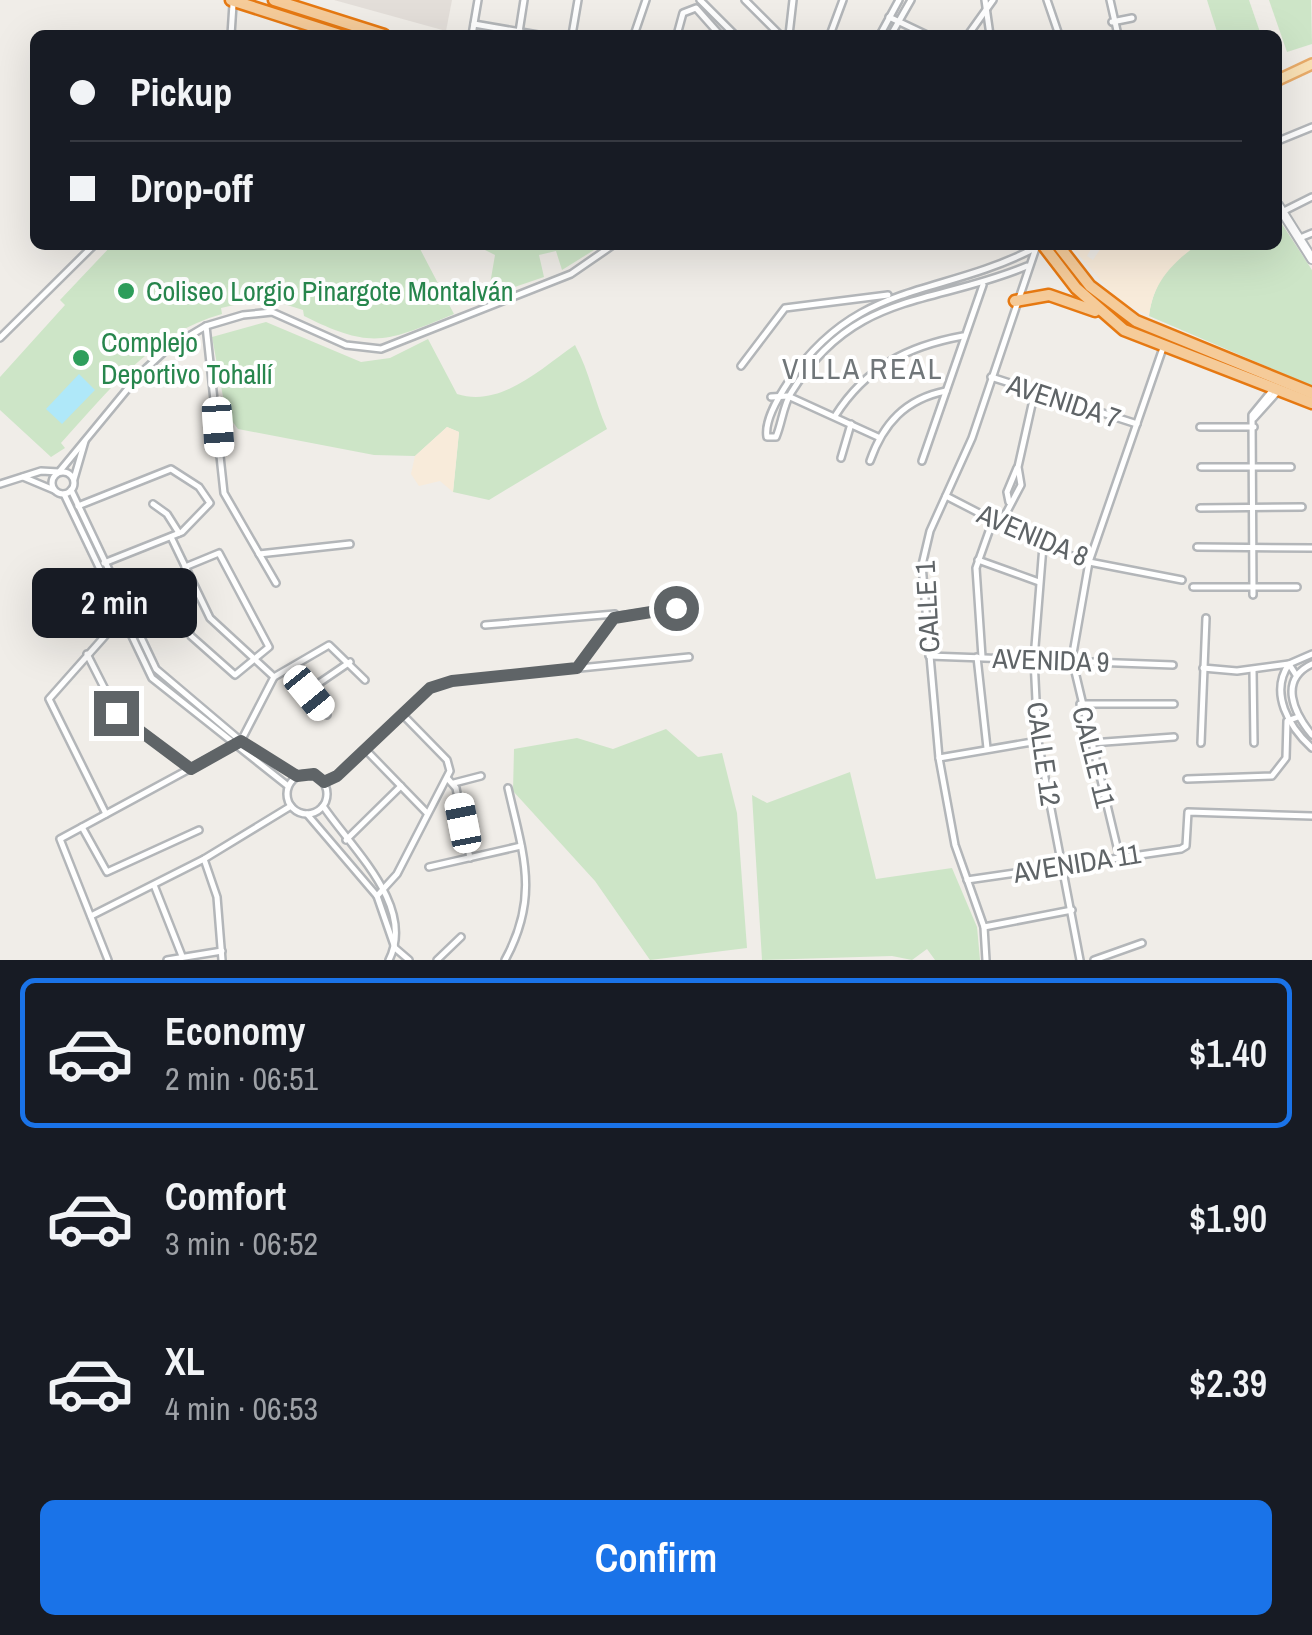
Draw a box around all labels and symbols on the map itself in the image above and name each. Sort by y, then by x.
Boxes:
place label: Coliseo Lorgio Pinargote Montalván [146,272,514,310]
marker: Coliseo Lorgio Pinargote Montalván [115,280,137,302]
place label: Complejo Deportivo Tohallí [101,323,274,393]
marker: Complejo Deportivo Tohallí [70,347,92,369]
district label: VILLA REAL [782,348,944,388]
street label: AVENIDA 7 [1002,365,1126,437]
car [201,396,235,458]
street label: AVENIDA 8 [971,494,1094,575]
street label: CALLE 1 [906,560,948,654]
callout: 2 min [34,568,198,638]
route start [654,586,699,631]
street label: AVENIDA 9 [991,639,1110,681]
car [278,660,340,726]
route end [94,691,139,736]
street label: CALLE 12 [1018,700,1070,808]
street label: CALLE 11 [1063,702,1125,812]
car [443,791,483,855]
street label: AVENIDA 11 [1010,834,1143,892]

